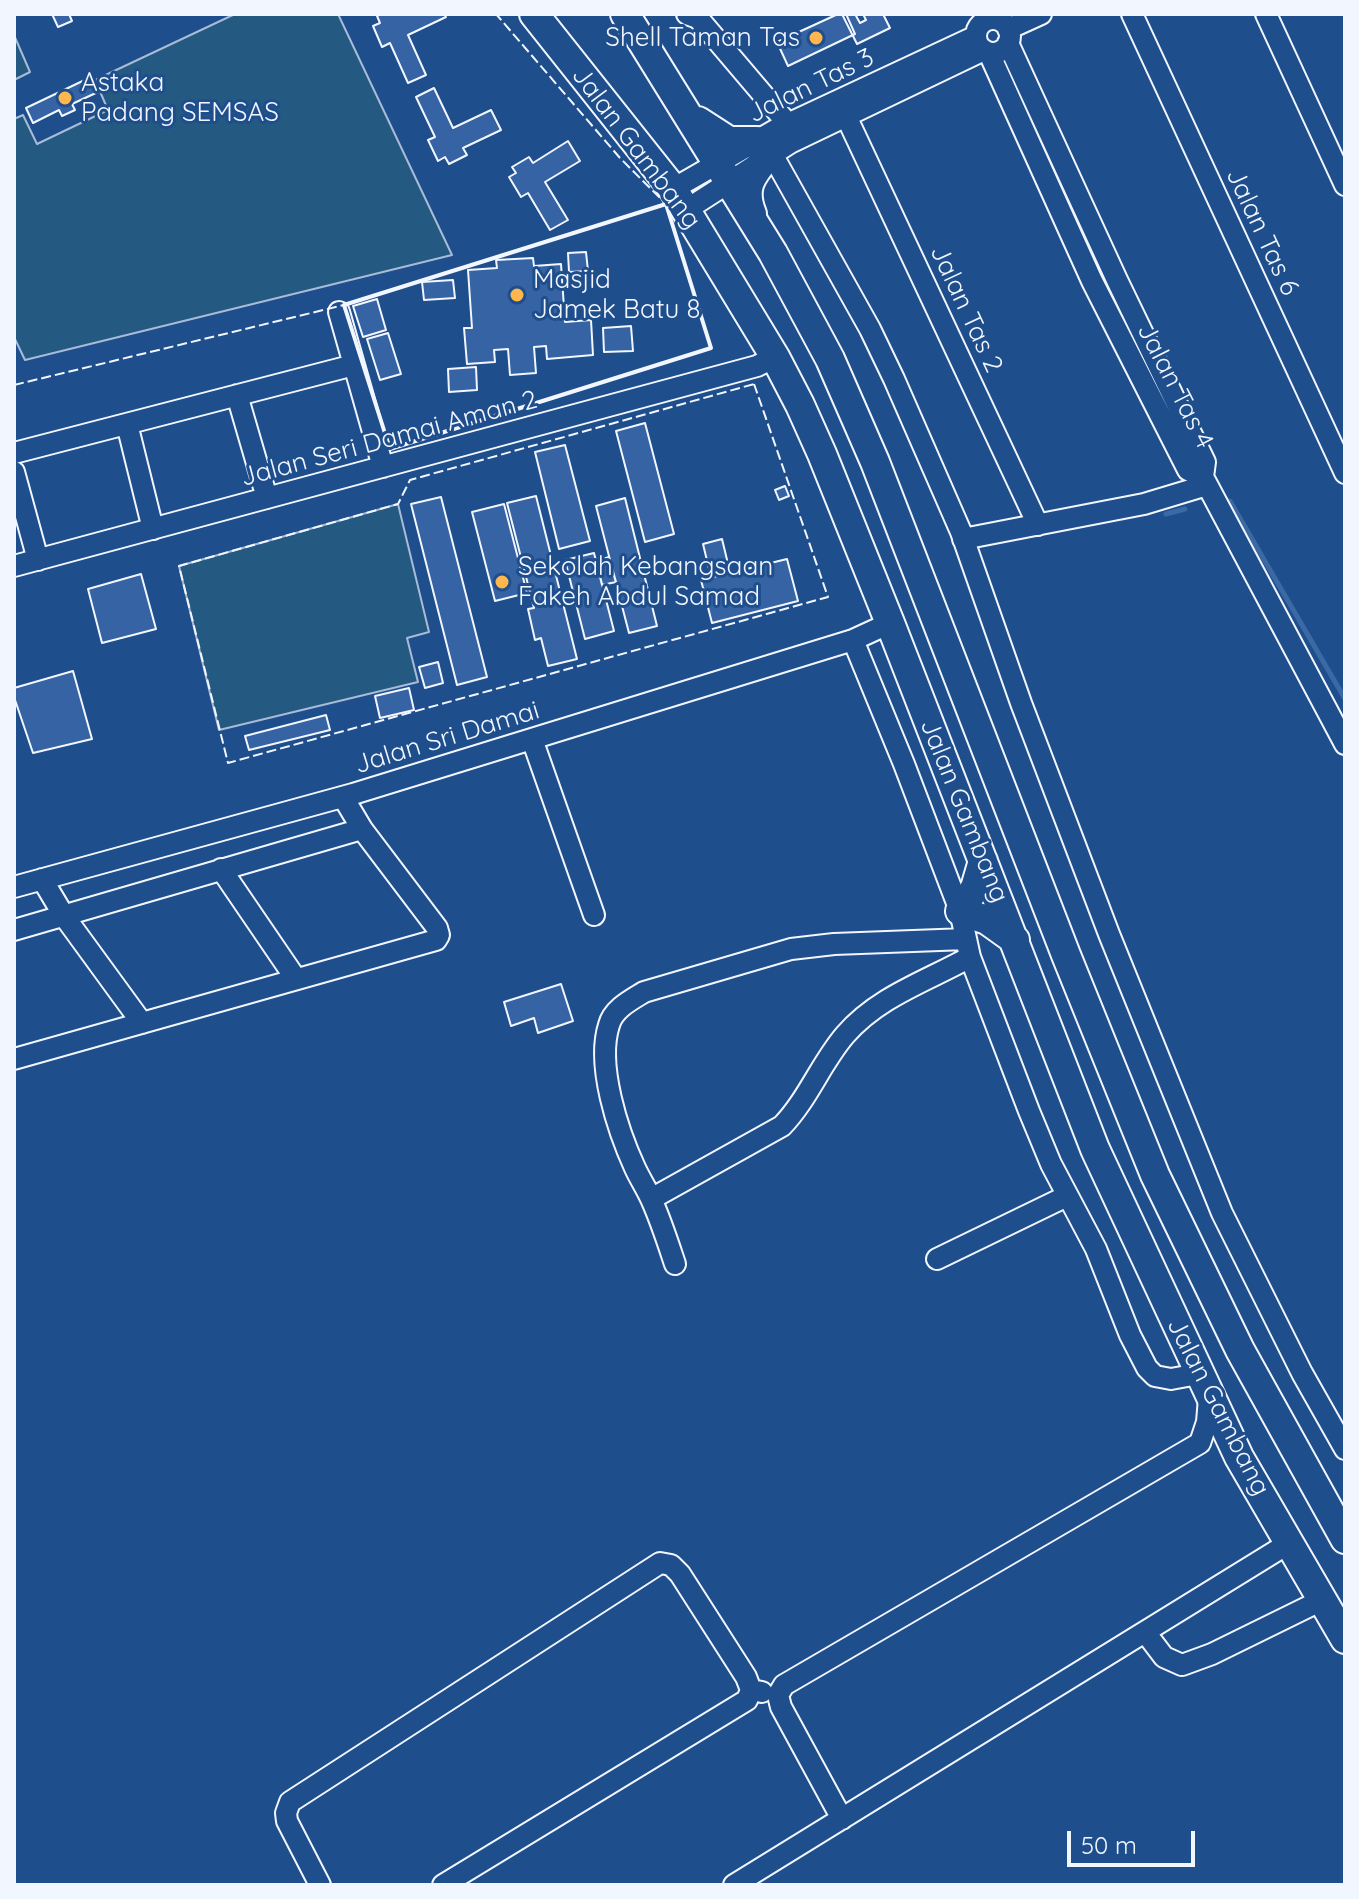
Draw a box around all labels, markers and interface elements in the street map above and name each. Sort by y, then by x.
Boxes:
place label: Shell Taman Tas [605,22,800,54]
marker: Shell Taman Tas [807,29,825,47]
street label: Jalan Tas 3 [743,42,879,130]
street label: Jalan Gambang [565,61,707,235]
place label: Astaka Padang SEMSAS [81,67,279,128]
marker: Astaka Padang SEMSAS [56,89,74,107]
street label: Jalan Tas 6 [1219,163,1305,301]
street label: Jalan Tas 2 [923,240,1009,378]
place label: Masjid Jamek Batu 8 [533,264,700,326]
marker: Masjid Jamek Batu 8 [508,286,526,304]
street label: Jalan Tas 4 [1130,318,1220,454]
street label: Jalan Seri Damai Aman 2 [237,384,541,494]
place label: Sekolah Kebangsaan Fakeh Abdul Samad [518,551,773,612]
marker: Sekolah Kebangsaan Fakeh Abdul Samad [493,573,511,591]
street label: Jalan Sri Damai [351,695,543,781]
street label: Jalan Gambang [913,715,1015,907]
street label: Jalan Gambang [1160,1313,1276,1501]
scale bar [1071,1815,1199,1865]
text: 50 m [1081,1830,1137,1860]

